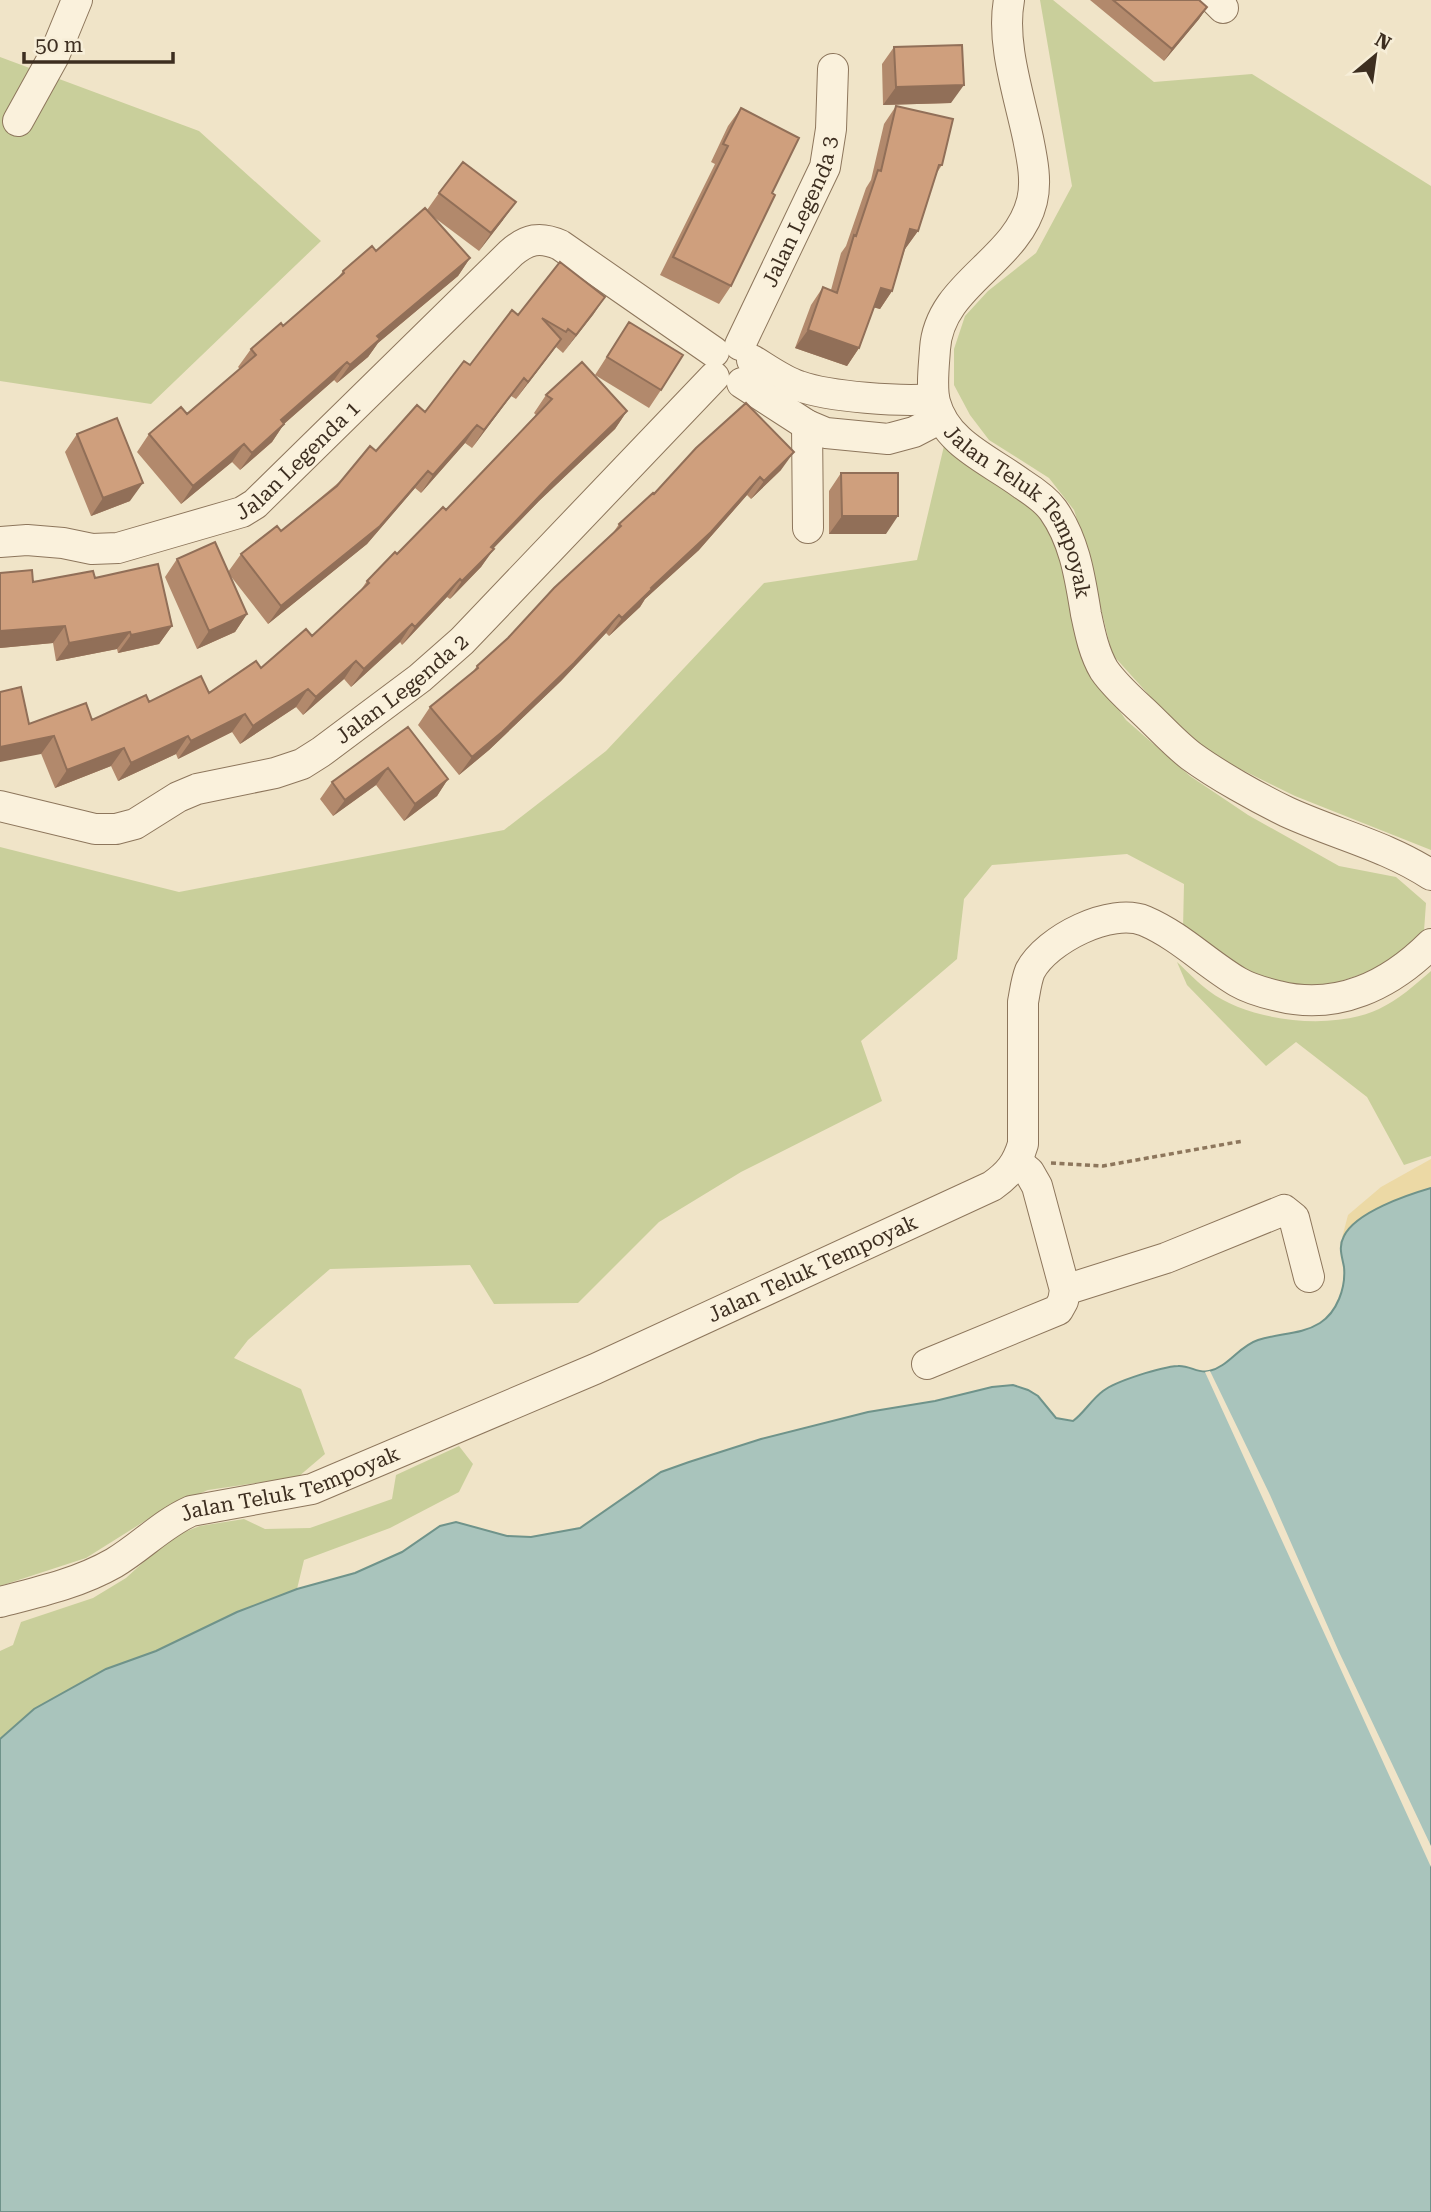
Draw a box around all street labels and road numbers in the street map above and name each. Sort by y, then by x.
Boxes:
street label: Jalan Legenda 3 [758,135,842,291]
street label: Jalan Legenda 1 [231,396,365,525]
street label: Jalan Teluk Tempoyak [939,420,1095,600]
street label: Jalan Legenda 2 [331,629,473,749]
street label: Jalan Teluk Tempoyak [704,1210,921,1327]
street label: Jalan Teluk Tempoyak [176,1441,403,1527]

